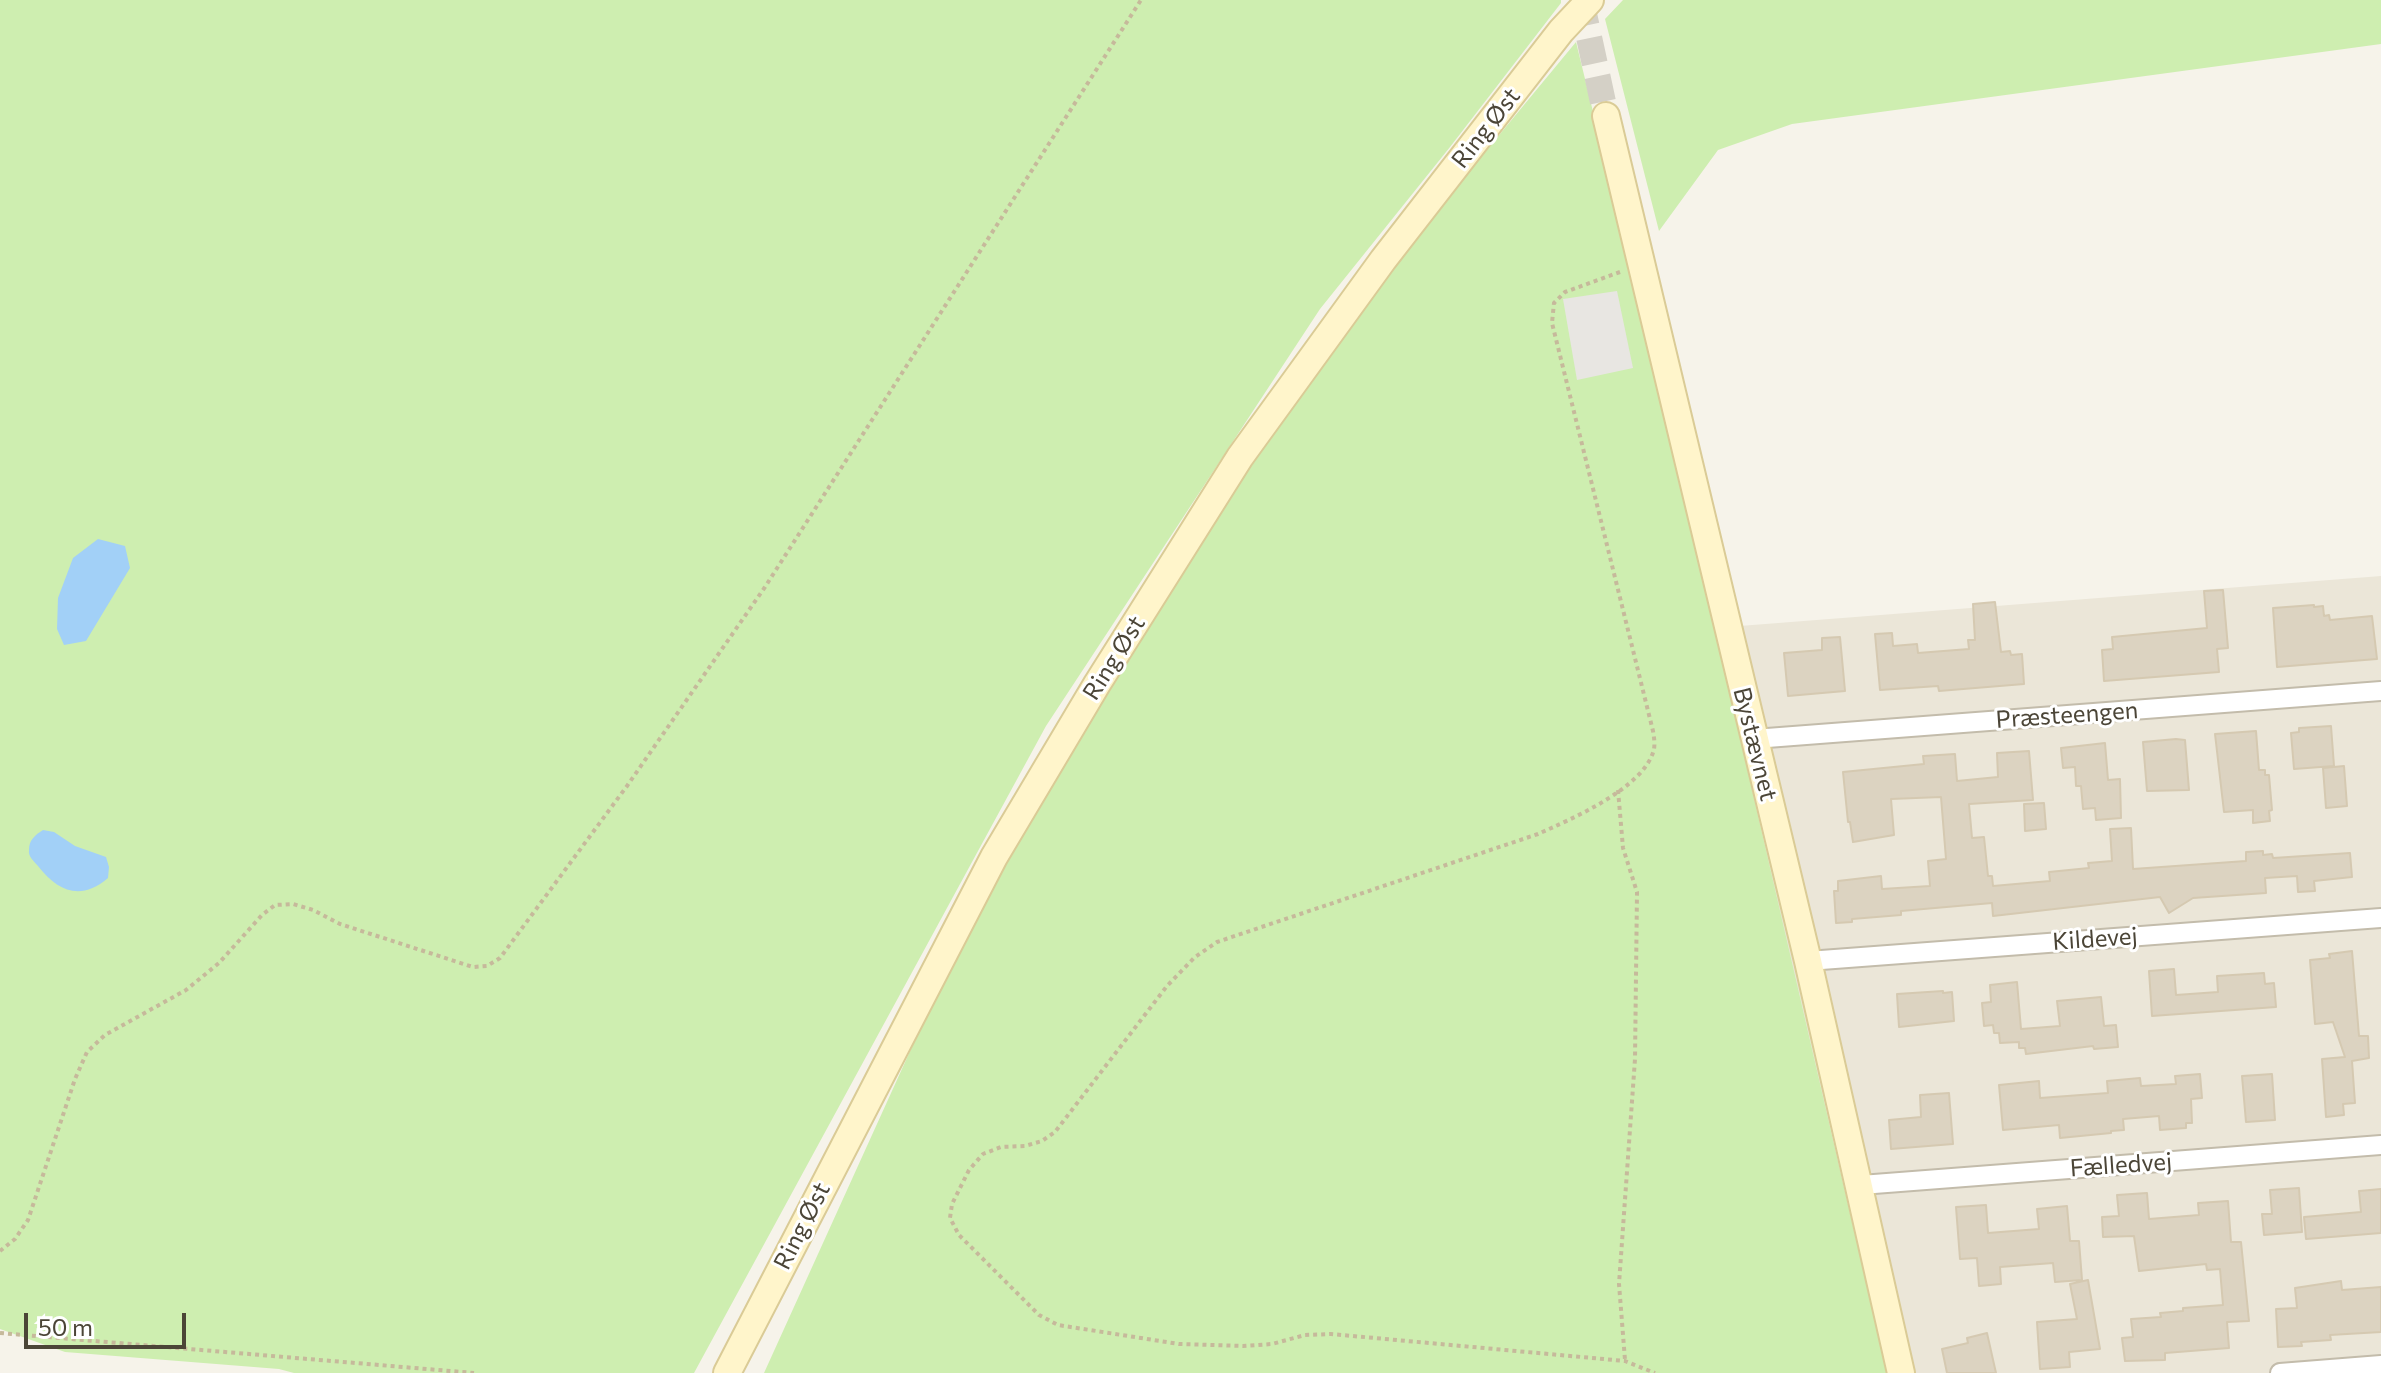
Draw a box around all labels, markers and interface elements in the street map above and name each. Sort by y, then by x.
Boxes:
street label: Ring Øst [1446,82,1526,174]
street label: Ring Øst [1077,611,1151,705]
street label: Bystævnet [1727,684,1783,804]
street label: Præsteengen [1995,696,2139,734]
street label: Kildevej [2051,922,2139,956]
street label: Fælledvej [2069,1147,2173,1183]
street label: Ring Øst [768,1178,836,1274]
scale bar [28,1297,190,1347]
text: 50 m [38,1312,93,1341]

